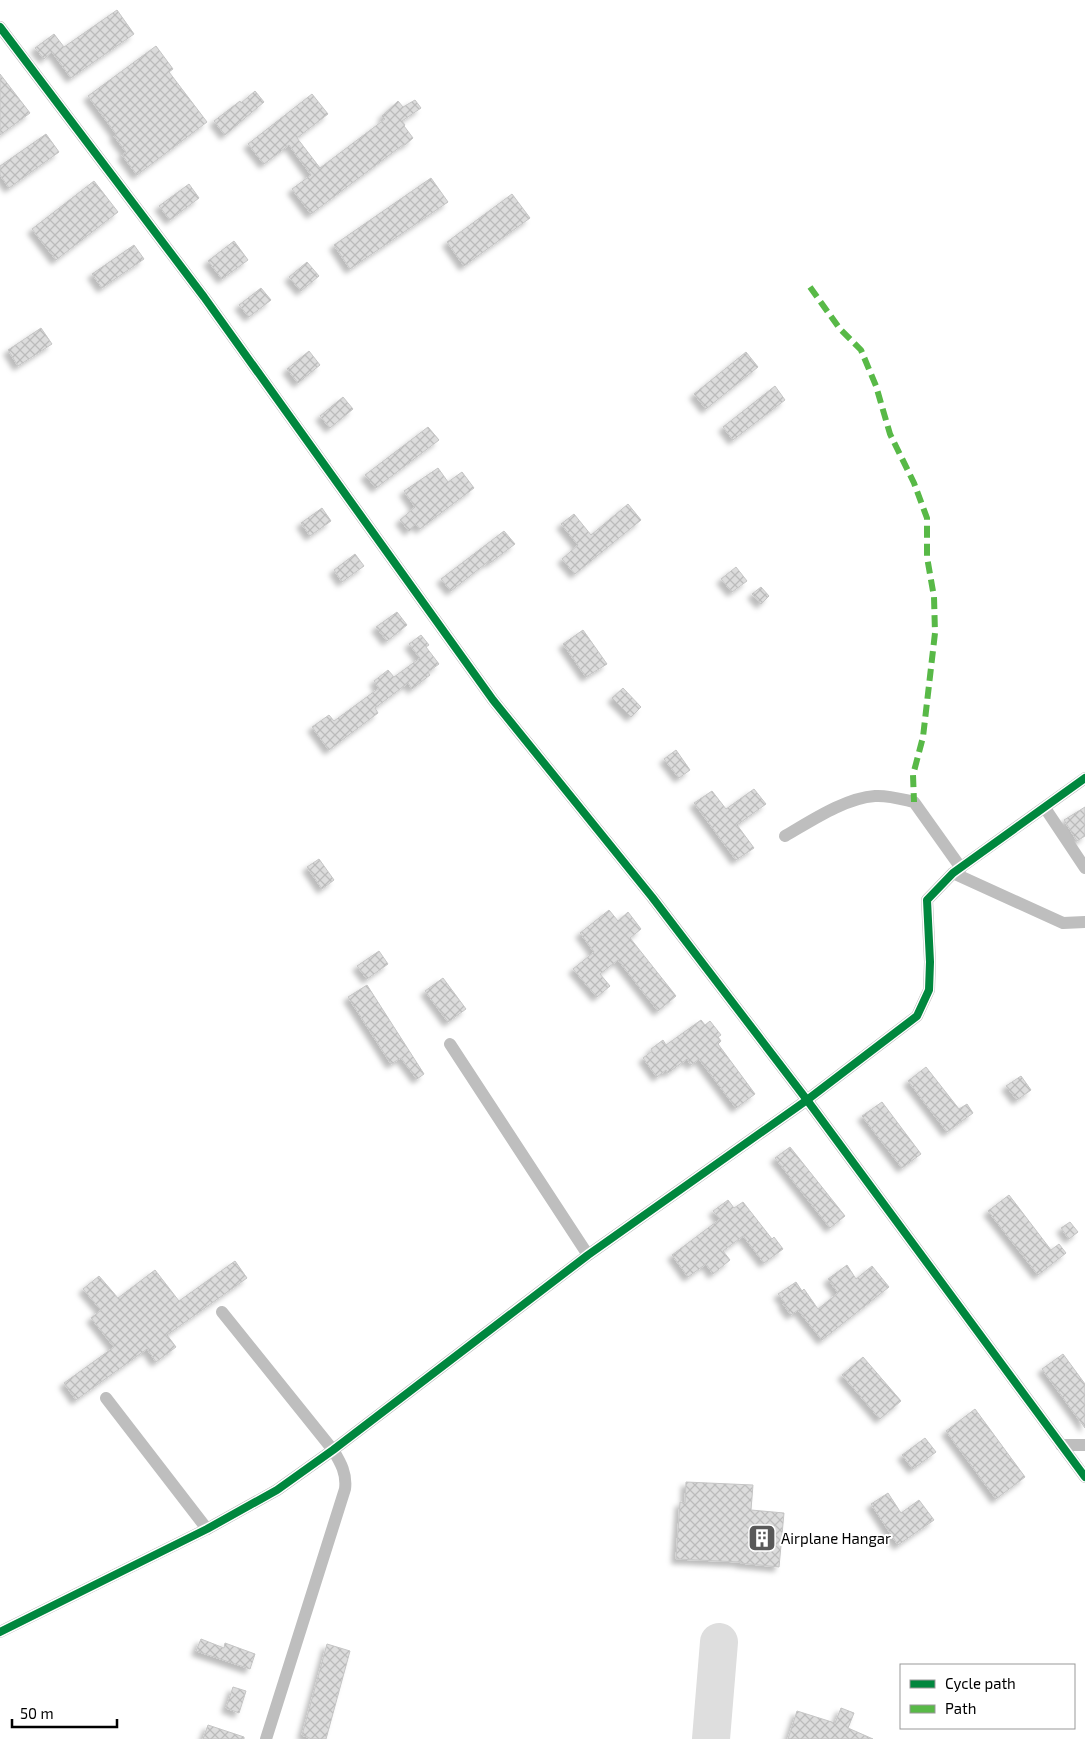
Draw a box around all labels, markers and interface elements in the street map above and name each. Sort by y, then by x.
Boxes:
building icon: Airplane Hangar [747,1523,777,1553]
place label: Airplane Hangar [781,1529,891,1547]
legend [900,1664,1075,1729]
text: Cycle path [945,1674,1016,1692]
scale bar [12,1696,118,1728]
text: Path [945,1699,976,1717]
text: 50 m [20,1704,54,1722]

